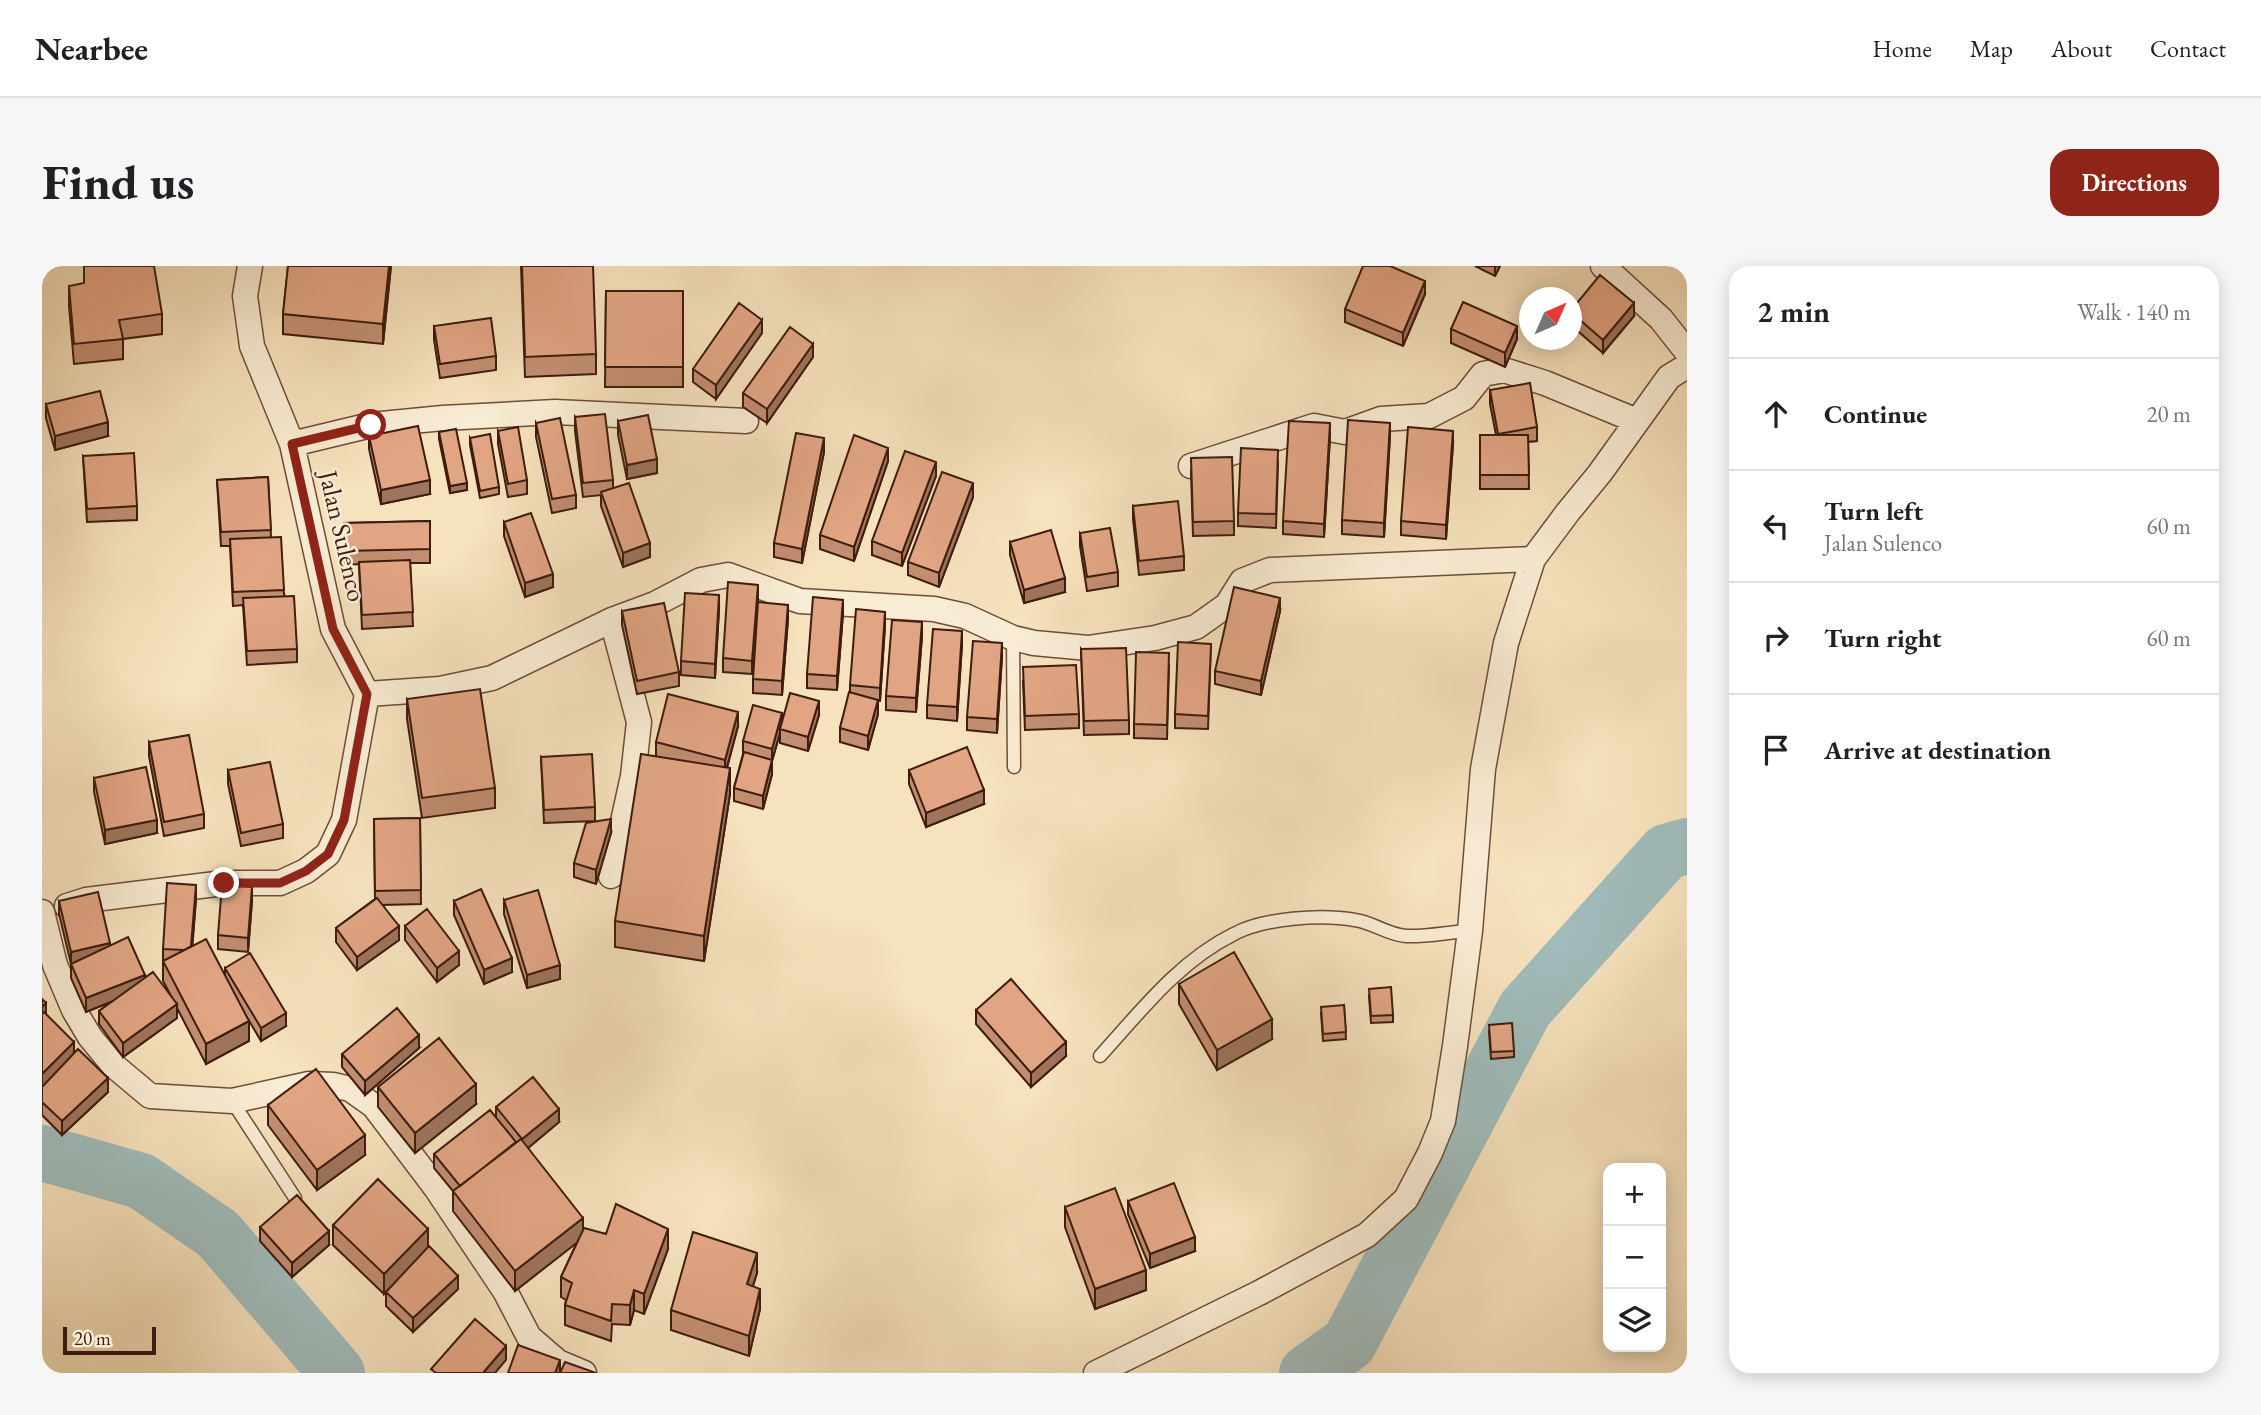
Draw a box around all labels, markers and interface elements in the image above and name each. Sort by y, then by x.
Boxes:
text: Nearbee [35,27,148,70]
text: Home [1872,33,1932,64]
text: Map [1970,33,2013,64]
text: About [2051,33,2112,64]
text: Contact [2150,33,2226,64]
button: Directions [2050,149,2219,216]
text: Find us [42,150,194,214]
north arrow [1519,287,1582,350]
text: 2 min [1757,292,1830,331]
text: Walk · 140 m [2077,297,2191,327]
icon: ahead [1757,395,1795,433]
text: Continue [1824,397,1927,431]
text: 20 m [2146,399,2191,429]
route start [355,409,386,440]
street label: Jalan Sulenco [311,465,375,605]
text: Turn left [1824,494,1923,528]
icon: left [1757,507,1795,545]
text: 60 m [2146,511,2191,541]
text: Jalan Sulenco [1824,528,1942,558]
icon: right [1757,619,1795,657]
text: Turn right [1824,621,1942,655]
text: 60 m [2146,623,2191,653]
icon: arrive [1757,731,1795,769]
text: Arrive at destination [1824,733,2051,767]
route end [208,867,239,898]
map controls [1603,1163,1666,1352]
button: + [1603,1163,1666,1226]
button: − [1603,1226,1666,1289]
button: layers [1603,1289,1666,1352]
scale bar [63,1324,156,1356]
text: 20 m [74,1326,111,1351]

